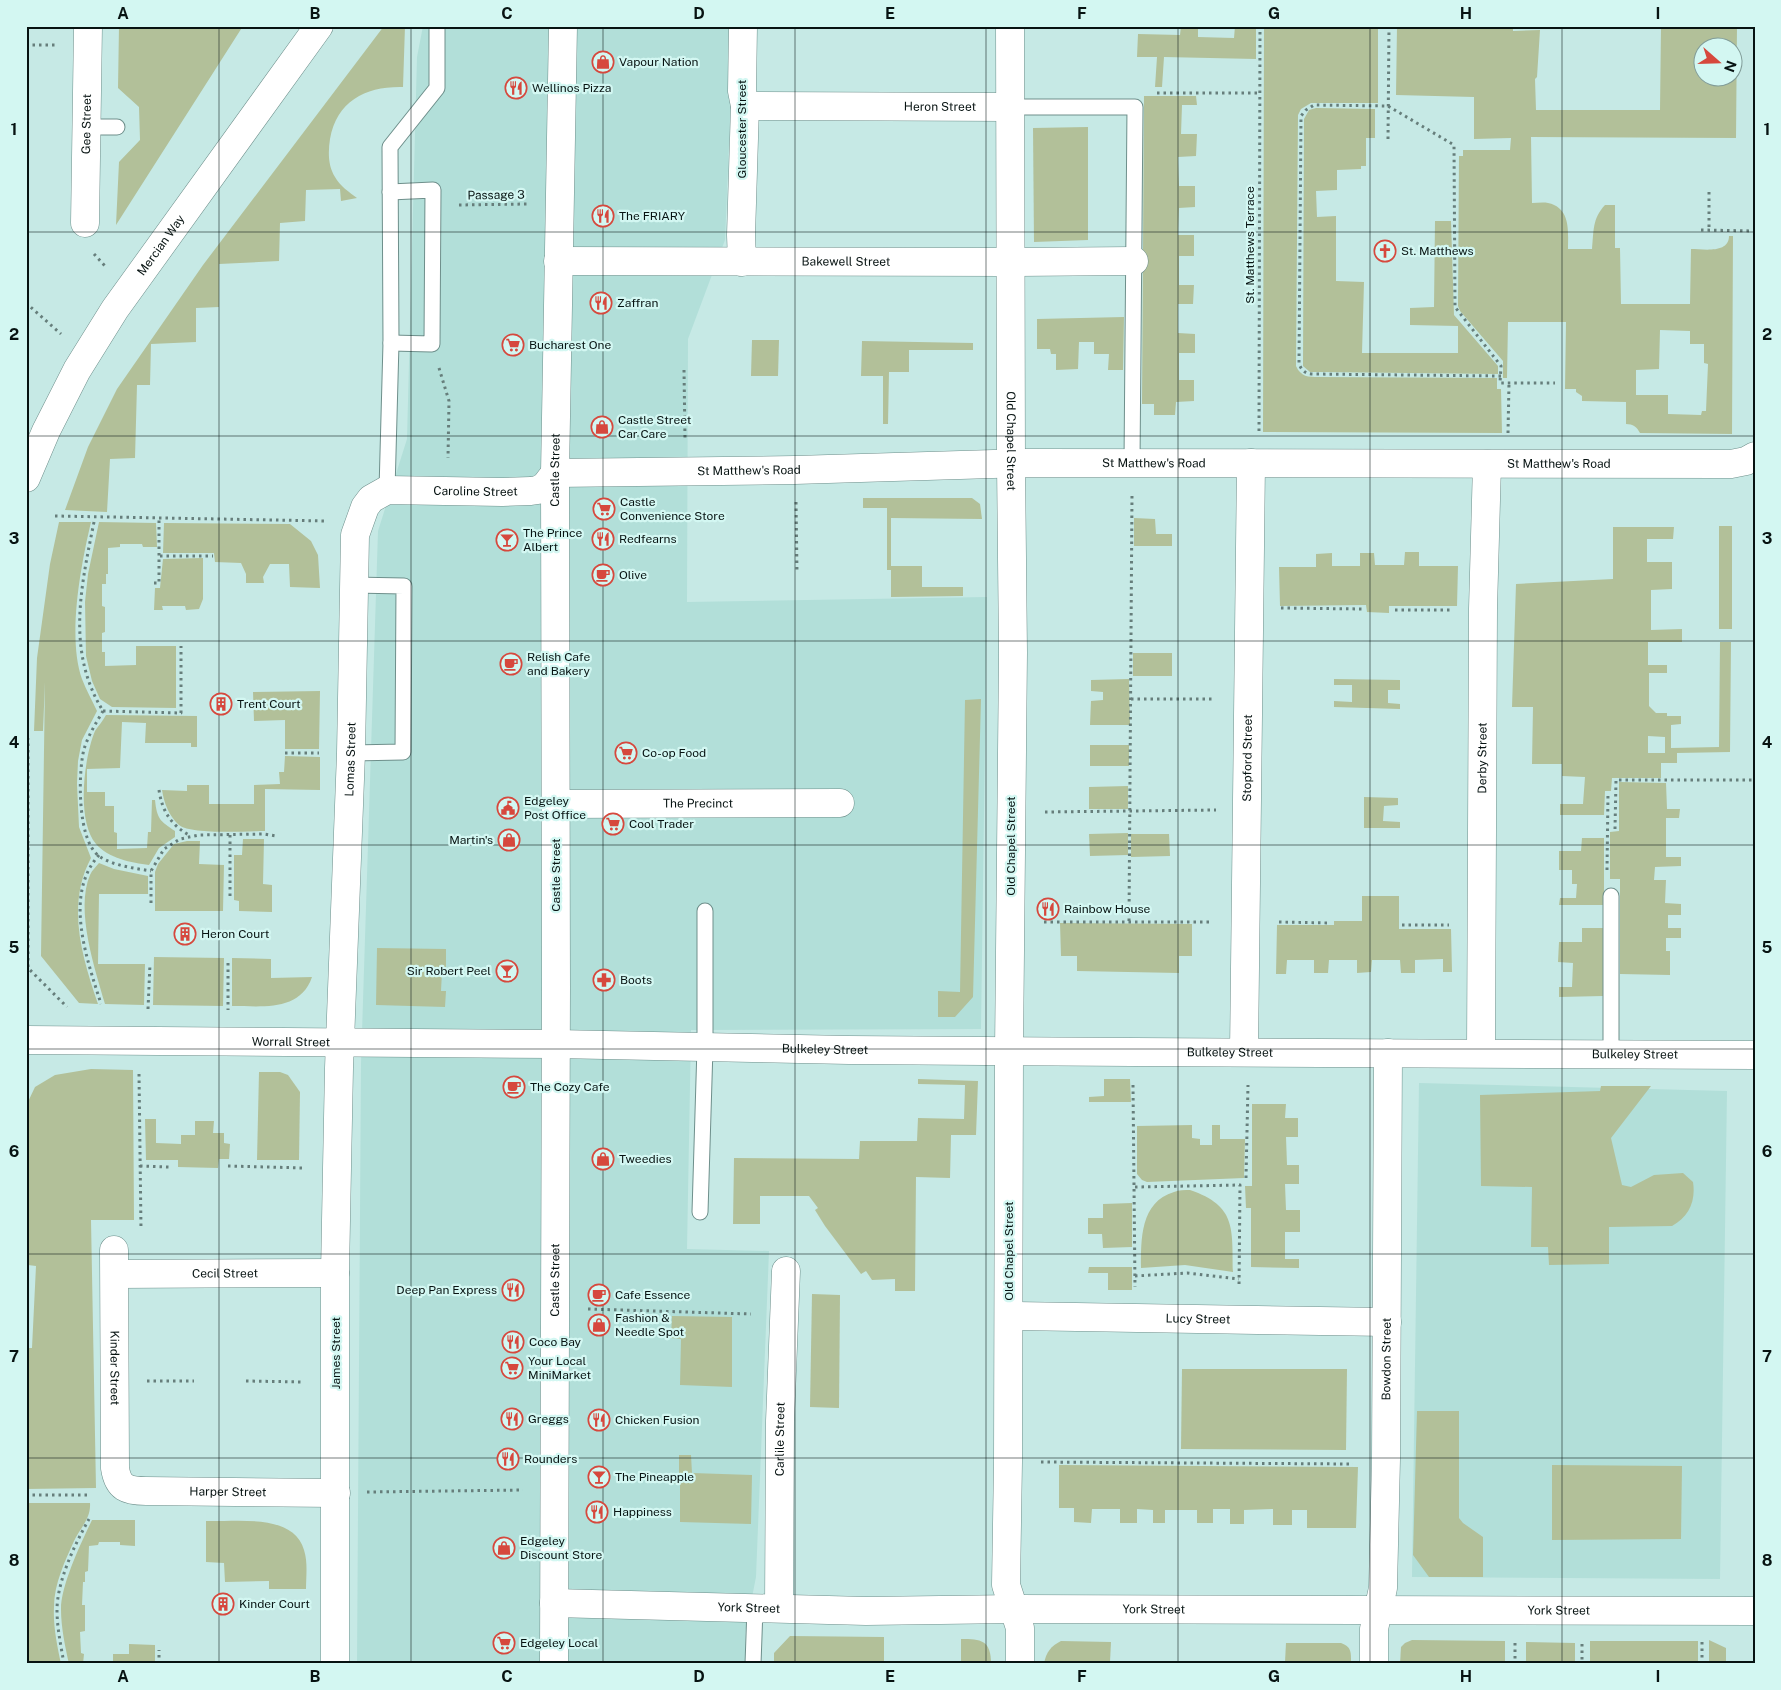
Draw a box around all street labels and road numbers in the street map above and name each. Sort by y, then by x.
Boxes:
street label: Gloucester Street [735,79,749,179]
street label: Gee Street [79,93,94,154]
street label: Heron Street [904,100,977,114]
street label: St. Matthews Terrace [1243,186,1257,304]
street label: Passage 3 [467,188,525,202]
street label: Mercian Way [134,212,188,278]
street label: Bakewell Street [801,255,891,269]
street label: Old Chapel Street [1004,391,1018,491]
street label: Castle Street [548,433,563,507]
street label: St Matthew's Road [1102,456,1206,470]
street label: St Matthew's Road [1507,457,1611,471]
street label: St Matthew's Road [697,463,801,478]
street label: Caroline Street [433,484,518,499]
street label: Stopford Street [1240,714,1255,802]
street label: Lomas Street [342,722,359,797]
street label: Derby Street [1475,722,1489,794]
street label: The Precinct [663,796,733,811]
street label: Old Chapel Street [1004,796,1018,896]
street label: Castle Street [549,838,563,912]
street label: Worrall Street [252,1035,331,1049]
street label: Bulkeley Street [782,1042,869,1057]
street label: Bulkeley Street [1187,1045,1273,1060]
street label: Bulkeley Street [1592,1047,1678,1062]
street label: Old Chapel Street [1002,1201,1016,1301]
street label: Castle Street [548,1243,562,1317]
street label: Cecil Street [192,1266,258,1281]
street label: Lucy Street [1165,1311,1231,1327]
street label: James Street [329,1316,343,1389]
street label: Bowdon Street [1379,1317,1394,1401]
street label: Kinder Street [107,1331,122,1406]
street label: Carlile Street [773,1401,788,1476]
street label: Harper Street [189,1484,267,1499]
street label: York Street [717,1600,781,1616]
street label: York Street [1122,1602,1186,1616]
street label: York Street [1527,1603,1591,1618]

